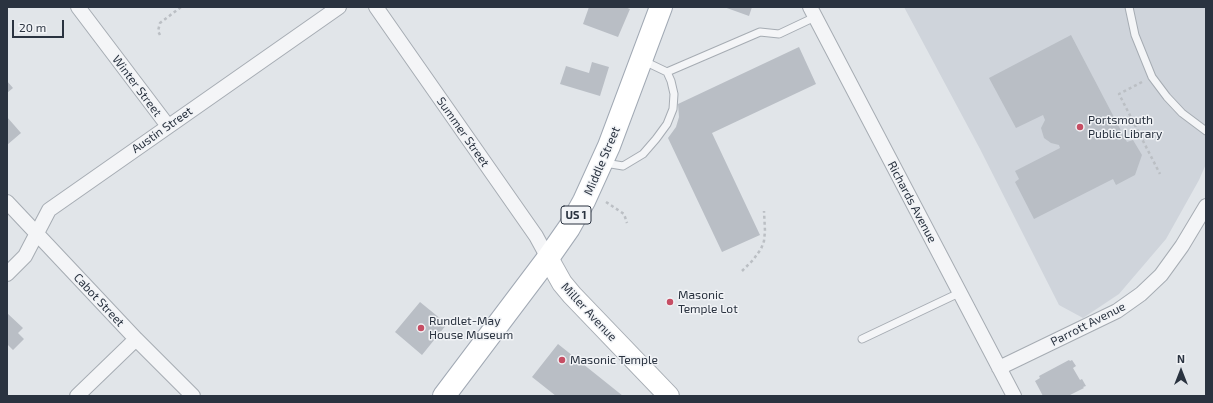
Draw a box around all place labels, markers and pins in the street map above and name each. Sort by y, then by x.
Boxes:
place label: Portsmouth Public Library [1088,113,1162,141]
marker: Portsmouth Public Library [1075,122,1085,132]
place label: Masonic Temple Lot [678,288,738,316]
marker: Masonic Temple Lot [665,297,675,307]
place label: Rundlet-May House Museum [429,314,513,342]
marker: Rundlet-May House Museum [416,323,426,333]
place label: Masonic Temple [570,353,658,367]
marker: Masonic Temple [557,355,567,365]

